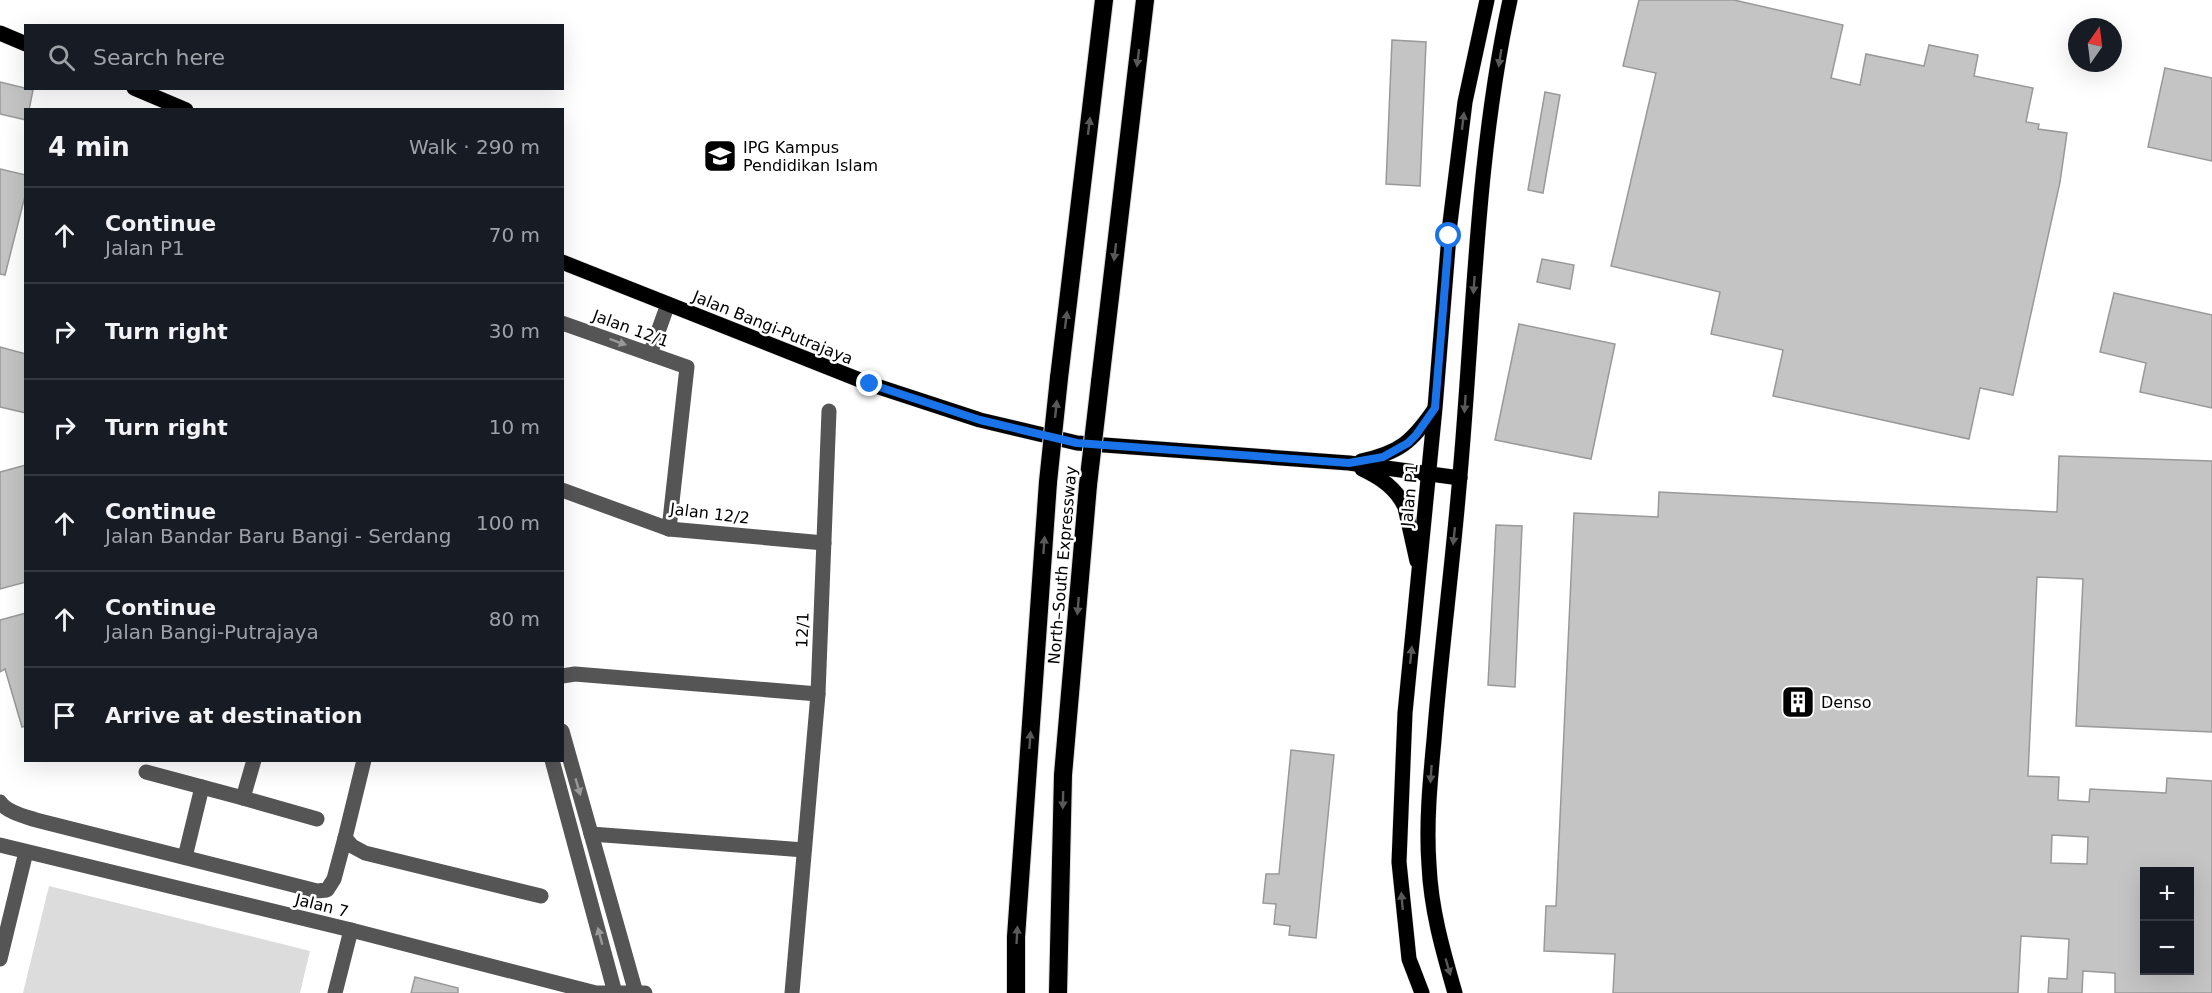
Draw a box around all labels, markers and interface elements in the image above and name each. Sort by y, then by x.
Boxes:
north arrow [2068,18,2122,72]
search box [24,24,564,90]
icon: search [45,41,78,74]
text: Search here [93,45,225,70]
one-way arrow [1495,48,1504,67]
one-way arrow [1133,49,1143,68]
one-way arrow [1458,111,1468,130]
one-way arrow [1084,117,1094,136]
text: 4 min [48,132,130,162]
text: Walk · 290 m [409,135,540,159]
school or university icon: IPG Kampus Pendidikan Islam [702,138,738,174]
place label: IPG Kampus Pendidikan Islam [743,138,878,175]
text: Continue [105,211,216,236]
icon: ahead [48,219,81,252]
route start [1435,222,1461,248]
text: 70 m [489,223,540,247]
text: Jalan P1 [105,236,185,260]
one-way arrow [1110,242,1120,261]
one-way arrow [1469,276,1479,295]
street label: Jalan Bangi-Putrajaya [689,286,856,368]
street label: Jalan 12/1 [589,306,672,351]
one-way arrow [1061,310,1071,329]
icon: right [48,315,81,348]
text: Turn right [105,319,228,344]
text: 30 m [489,319,540,343]
one-way arrow [609,338,627,348]
route end [856,370,882,396]
one-way arrow [1461,395,1470,414]
one-way arrow [1051,399,1061,418]
icon: right [48,411,81,444]
text: Turn right [105,415,228,440]
text: 10 m [489,415,540,439]
street label: Jalan P1 [1397,462,1422,529]
street label: North–South Expressway [1044,465,1081,665]
text: Continue [105,499,216,524]
street label: Jalan 12/2 [668,499,751,528]
icon: ahead [48,507,81,540]
text: 100 m [476,511,540,535]
text: Jalan Bandar Baru Bangi - Serdang [105,524,451,548]
one-way arrow [1449,526,1459,545]
one-way arrow [1039,536,1048,555]
text: Continue [105,595,216,620]
one-way arrow [1073,596,1083,615]
icon: ahead [48,603,81,636]
text: 80 m [489,607,540,631]
street label: 12/1 [792,612,813,648]
text: Jalan Bangi-Putrajaya [105,620,319,644]
one-way arrow [1406,645,1416,664]
building icon: Denso [1780,684,1816,720]
place label: Denso [1821,693,1871,712]
icon: arrive [48,699,81,732]
text: Arrive at destination [105,703,362,728]
one-way arrow [1025,730,1035,749]
one-way arrow [1426,764,1436,783]
one-way arrow [574,779,583,797]
one-way arrow [1058,791,1068,810]
map controls [2140,867,2194,975]
button: + [2140,867,2194,921]
street label: Jalan 7 [292,889,350,921]
one-way arrow [1397,891,1407,910]
button: − [2140,921,2194,975]
one-way arrow [1012,925,1021,944]
one-way arrow [595,927,604,945]
one-way arrow [1444,958,1453,976]

